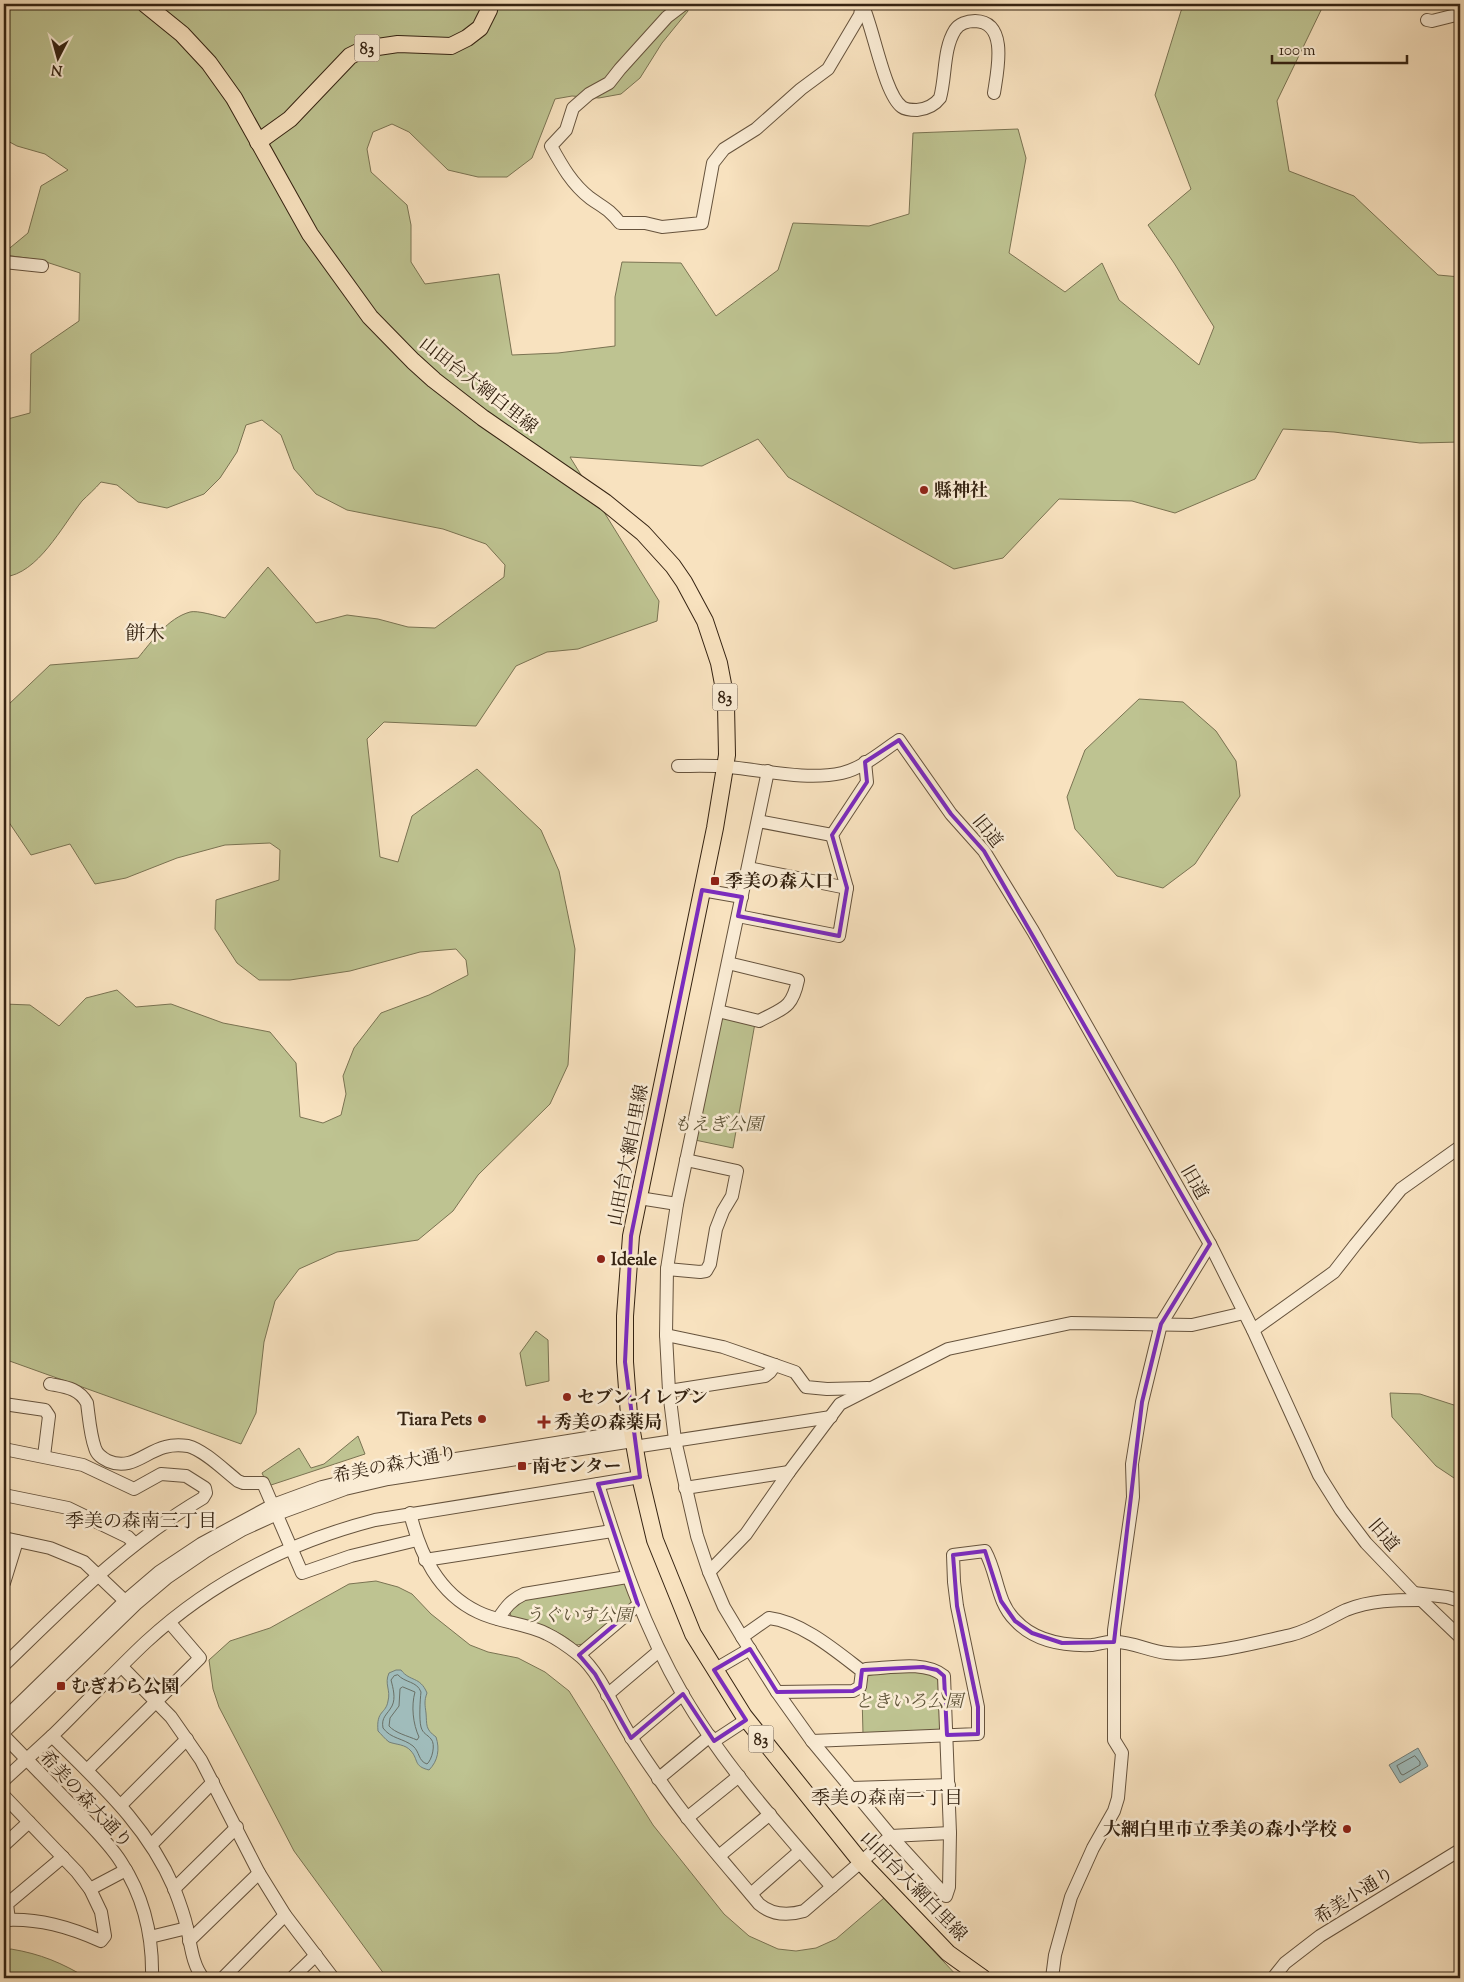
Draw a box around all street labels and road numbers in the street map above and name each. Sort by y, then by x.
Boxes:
road number: 83 [354,34,380,62]
street label: 山田台大網白里線 [413,332,543,441]
road number: 83 [712,684,738,710]
street label: 旧道 [965,810,1008,854]
street label: 山田台大網白里線 [603,1082,656,1229]
street label: 旧道 [1173,1161,1214,1205]
street label: 希美の森大通り [331,1441,460,1491]
street label: 旧道 [1361,1514,1404,1558]
road number: 83 [748,1726,774,1752]
street label: 希美の森大通り [32,1745,137,1855]
street label: 山田台大網白里線 [853,1827,972,1948]
street label: 希美小通り [1310,1862,1400,1932]

